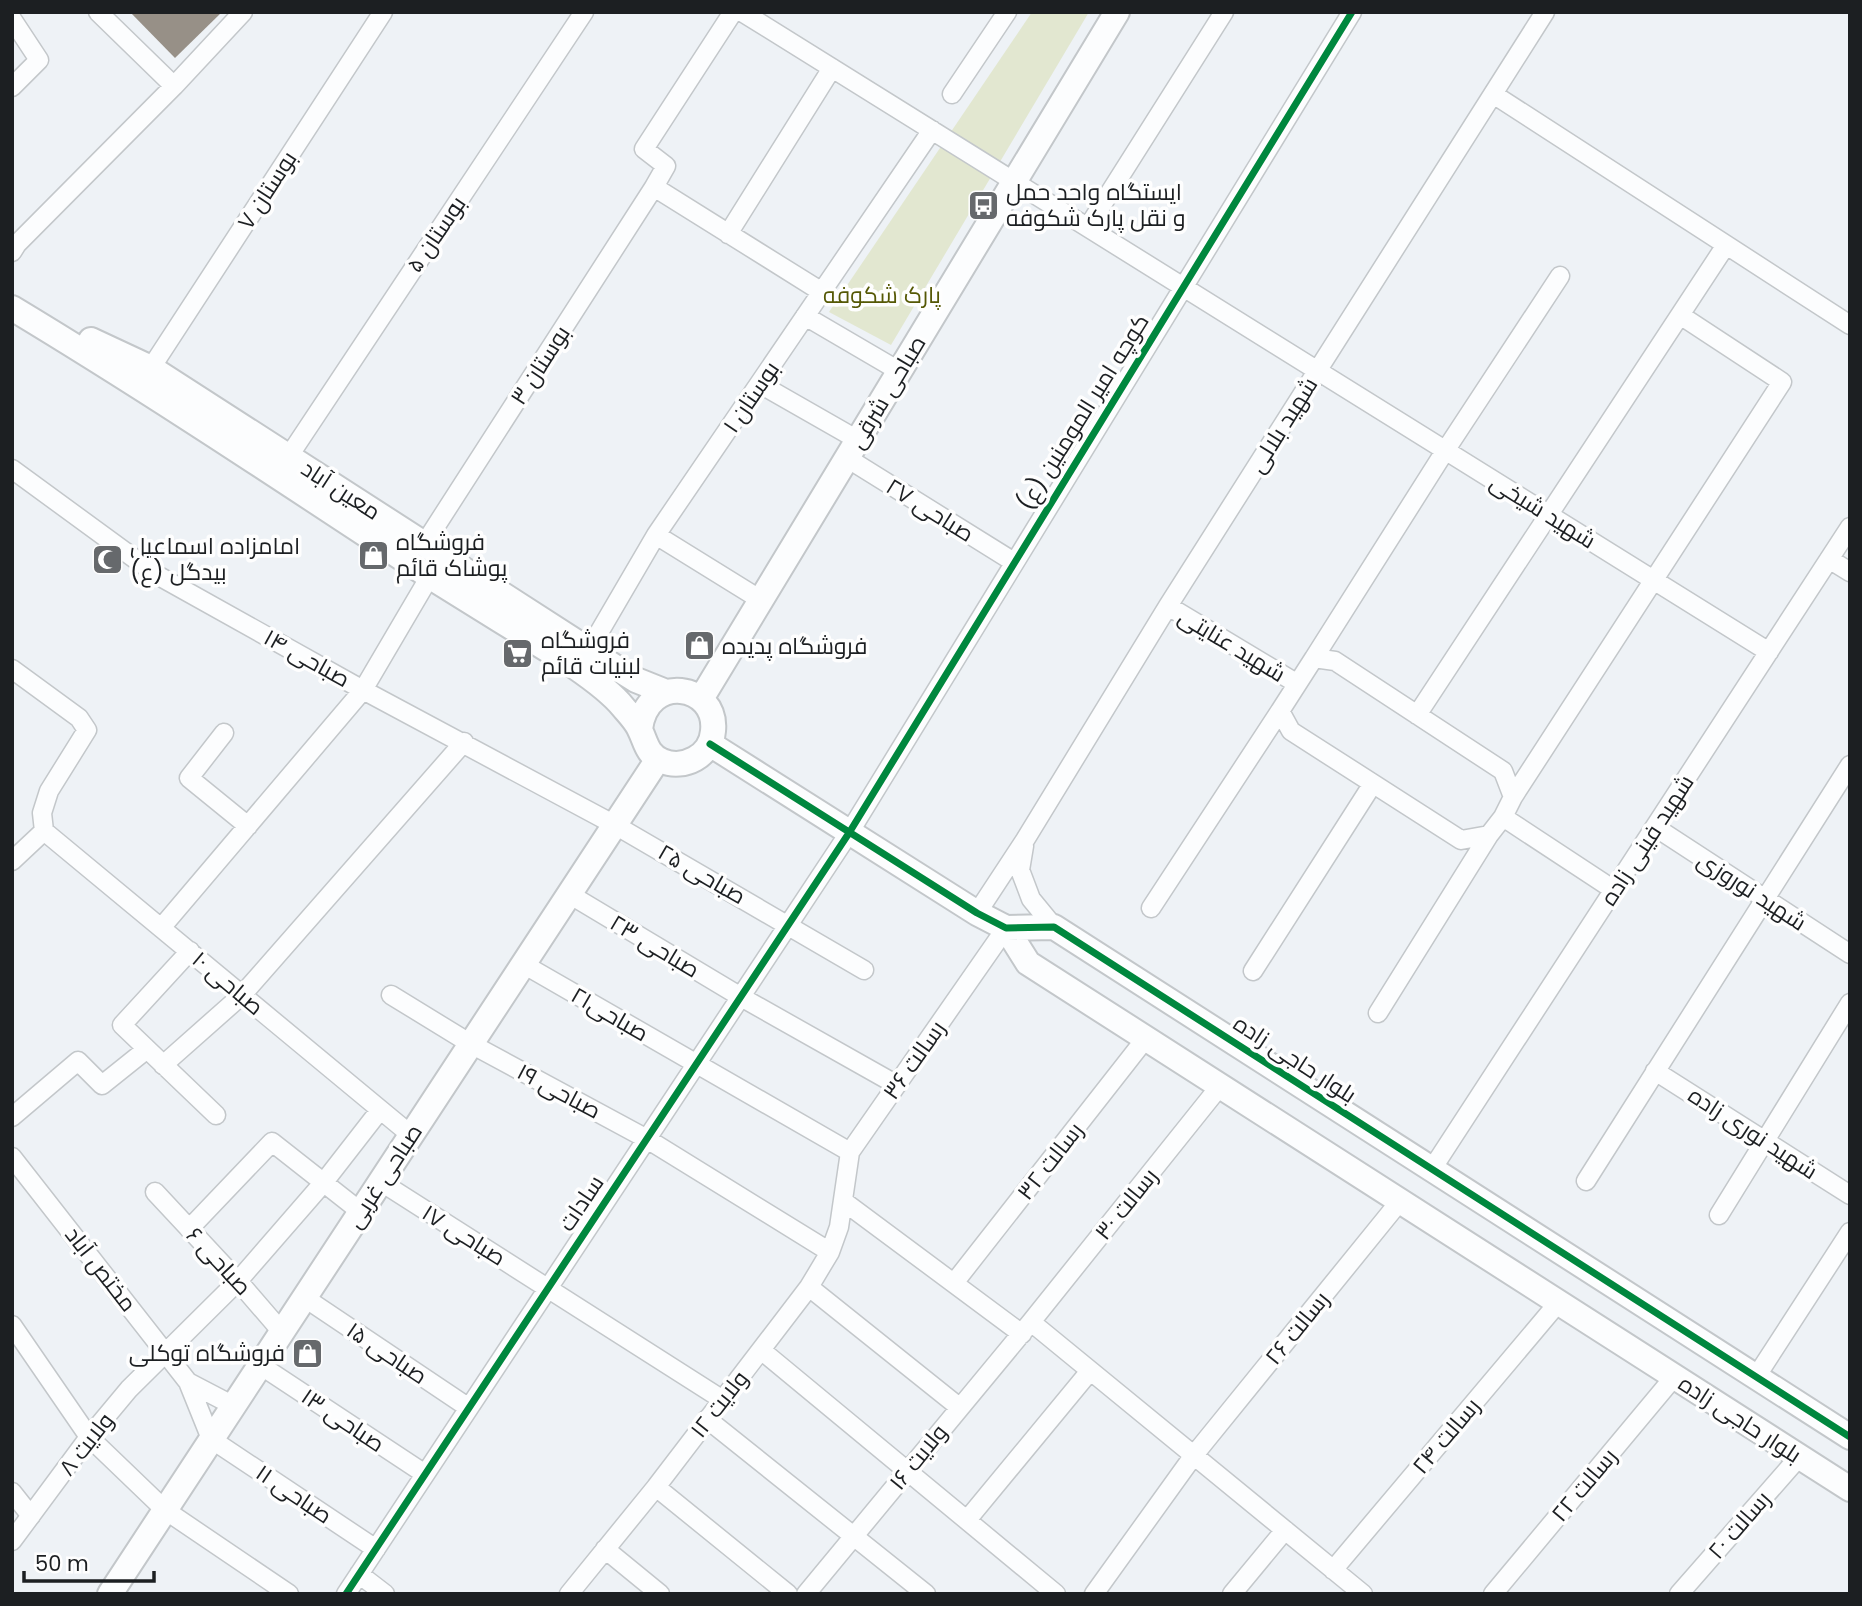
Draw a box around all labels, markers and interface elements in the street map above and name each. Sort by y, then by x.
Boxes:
street label: بوستان ۷ [230,144,304,236]
place label: ایستگاه واحد حمل و نقل پارک شکوفه [1006,176,1186,234]
bus stop icon: ایستگاه واحد حمل و نقل پارک شکوفه [966,188,1000,222]
street label: بوستان ۵ [399,189,473,279]
park label: پارک شکوفه [823,279,941,311]
street label: کوچه امیر المومنین (ع) [1010,308,1156,516]
street label: بوستان ۳ [502,319,578,411]
street label: صباحی شرقی [841,329,933,455]
street label: بوستان ۱ [715,355,787,439]
street label: شهید بلالی [1241,371,1325,479]
street label: معین آباد [295,452,387,528]
street label: شهید شیخی [1484,466,1602,556]
street label: صباحی ۲۷ [880,470,980,550]
place label: فروشگاه پوشاک قائم [396,526,507,584]
place label: امامزاده اسماعیل (ع) بیدگل [130,530,300,588]
shop icon: فروشگاه پوشاک قائم [356,538,390,572]
mosque icon: امامزاده اسماعیل (ع) بیدگل [90,542,124,576]
street label: شهید عنایتی [1172,600,1292,690]
street label: صباحی ۱۴ [258,621,356,695]
place label: فروشگاه لبنیات قائم [541,624,641,682]
shop icon: فروشگاه پدیده [682,629,716,663]
place label: فروشگاه پدیده [722,630,867,662]
supermarket icon: فروشگاه لبنیات قائم [501,636,535,670]
street label: شهید فینی زاده [1593,768,1701,912]
street label: صباحی ۲۵ [652,836,752,912]
street label: شهید نوروزی [1691,844,1813,938]
street label: صباحی ۲۳ [604,907,706,985]
street label: صباحی ۱۰ [185,944,271,1022]
street label: صباحی۲۱ [565,979,655,1049]
street label: بلوار حاجی زاده [1227,1007,1363,1111]
street label: رسالت ۳۶ [875,1014,953,1106]
street label: صباحی ۱۹ [511,1056,607,1126]
street label: شهید نوری زاده [1682,1079,1824,1187]
street label: رسالت ۳۲ [1009,1115,1091,1207]
street label: صباحی غربی [338,1118,430,1234]
street label: رسالت ۳۰ [1087,1161,1165,1247]
street label: سادات [551,1169,611,1237]
street label: صباحی ۱۷ [416,1197,512,1273]
street label: مختص آباد [58,1220,144,1318]
street label: صباحی ۶ [179,1220,259,1302]
street label: رسالت ۲۶ [1257,1284,1337,1372]
street label: صباحی ۱۵ [340,1314,434,1392]
shop icon: فروشگاه توکلی [291,1336,325,1370]
place label: فروشگاه توکلی [129,1337,285,1369]
street label: ولایت ۱۲ [682,1364,756,1444]
street label: بلوار حاجی زاده [1672,1367,1808,1471]
street label: صباحی ۱۳ [295,1380,391,1460]
street label: رسالت ۲۴ [1405,1391,1487,1481]
street label: ولایت ۸ [51,1405,121,1483]
street label: ولایت ۱۶ [881,1417,955,1497]
street label: رسالت ۲۲ [1544,1441,1624,1529]
street label: صباحی ۱۱ [249,1457,339,1531]
street label: رسالت ۲۰ [1700,1484,1778,1566]
scale bar [24,1540,154,1584]
text: 50 m [35,1549,89,1578]

